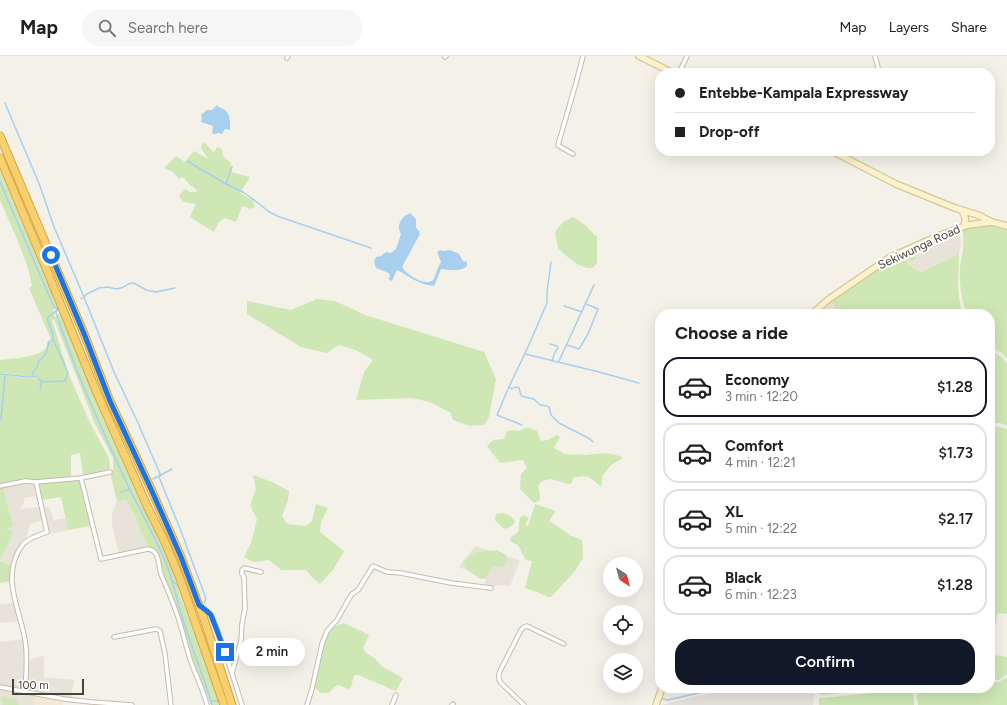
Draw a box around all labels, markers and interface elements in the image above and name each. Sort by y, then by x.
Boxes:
search box [82,10,362,46]
text: Map [20,16,58,39]
icon: search [96,17,118,39]
text: Search here [128,19,208,37]
text: Map [839,19,867,36]
text: Layers [889,19,929,36]
text: Share [951,19,987,36]
text: Entebbe-Kampala Expressway [699,84,908,102]
text: Drop-off [699,123,760,141]
street label: Sekiwunga Road [876,222,962,272]
route start [42,246,60,264]
text: Choose a ride [675,322,788,344]
icon: car [677,369,713,405]
text: Economy [725,371,790,389]
text: $1.28 [937,378,973,396]
text: 3 min · 12:20 [725,389,798,404]
icon: car [677,435,713,471]
text: Comfort [725,437,784,455]
text: $1.73 [938,444,973,462]
text: 4 min · 12:21 [725,455,796,470]
icon: car [677,501,713,537]
text: XL [725,503,743,521]
text: $2.17 [938,510,973,528]
text: 5 min · 12:22 [725,521,797,536]
north arrow [603,557,643,597]
map controls [603,557,643,693]
icon: car [677,567,713,603]
text: Black [725,569,762,587]
text: $1.28 [937,576,973,594]
text: 6 min · 12:23 [725,587,797,602]
button: locate [603,605,643,645]
callout: 2 min [239,638,305,666]
button: Confirm [675,639,975,685]
route end [216,643,234,661]
text: 2 min [256,644,288,659]
button: layers [603,653,643,693]
scale bar [12,677,84,696]
text: 100 m [18,679,49,692]

